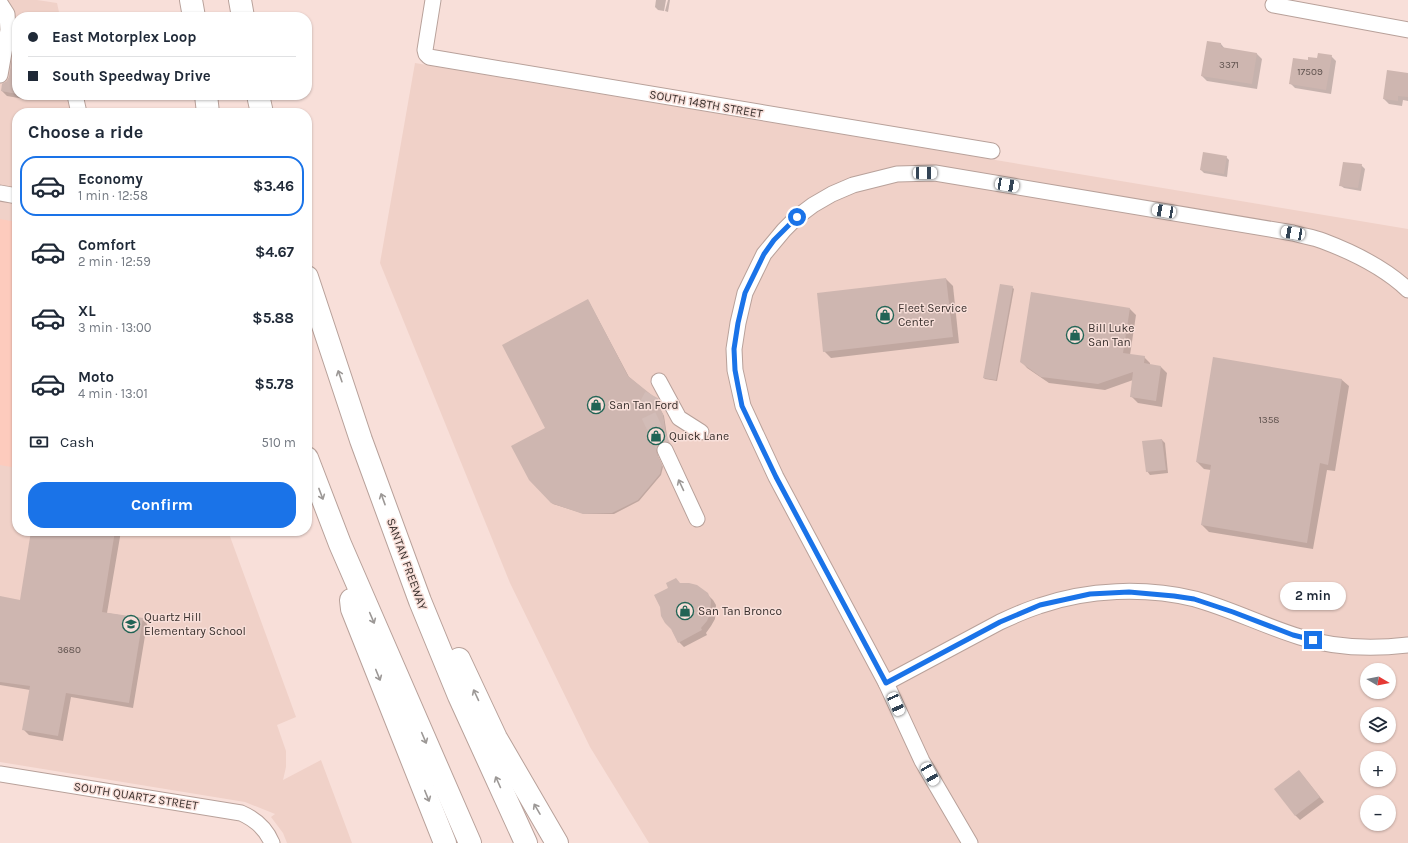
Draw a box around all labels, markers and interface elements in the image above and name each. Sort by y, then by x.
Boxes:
text: East Motorplex Loop [52,28,196,46]
house number: 3371 [1219,59,1239,71]
house number: 17509 [1297,66,1323,78]
text: South Speedway Drive [52,67,211,85]
street label: SOUTH 148TH STREET [648,87,764,121]
text: Choose a ride [28,121,143,143]
car [913,167,937,179]
icon: car [30,168,66,204]
text: Economy [78,170,143,188]
text: $3.46 [253,177,294,195]
car [994,177,1020,193]
text: 1 min · 12:58 [78,188,148,203]
car [1151,203,1177,219]
route start [788,208,806,226]
car [1280,225,1306,241]
icon: car [30,234,66,270]
text: Comfort [78,236,136,254]
text: $4.67 [255,243,294,261]
text: 2 min · 12:59 [78,254,151,269]
icon: car [30,300,66,336]
place label: Fleet Service Center [898,301,967,329]
text: XL [78,302,96,320]
shop icon: Fleet Service Center [875,305,895,325]
text: $5.88 [252,309,294,327]
text: 3 min · 13:00 [78,320,152,335]
place label: Bill Luke San Tan [1088,321,1134,349]
shop icon: Bill Luke San Tan [1065,325,1085,345]
icon: car [30,366,66,402]
text: Moto [78,368,114,386]
one-way arrow [335,371,343,383]
text: $5.78 [255,375,294,393]
text: 4 min · 13:01 [78,386,148,401]
shop icon: San Tan Ford [586,395,606,415]
place label: San Tan Ford [609,398,679,412]
house number: 1358 [1258,414,1280,426]
shop icon: Quick Lane [646,426,666,446]
place label: Quick Lane [669,429,729,443]
icon: cash [28,431,50,453]
text: Cash [60,433,94,451]
text: 510 m [261,435,296,450]
one-way arrow [677,479,684,491]
button: Confirm [28,482,296,528]
one-way arrow [318,488,326,500]
one-way arrow [379,493,386,506]
street label: SANTAN FREEWAY [384,516,430,612]
callout: 2 min [1280,582,1346,610]
text: 2 min [1295,588,1331,603]
shop icon: San Tan Bronco [675,601,695,621]
place label: San Tan Bronco [698,604,782,618]
place label: Quartz Hill Elementary School [144,610,246,638]
one-way arrow [369,612,377,624]
school or university icon: Quartz Hill Elementary School [121,614,141,634]
route end [1304,631,1322,649]
house number: 3680 [57,644,81,656]
north arrow [1360,663,1396,699]
map controls [1360,663,1396,831]
one-way arrow [375,669,382,681]
one-way arrow [472,689,479,701]
car [886,691,906,717]
button: layers [1360,707,1396,743]
one-way arrow [421,731,428,743]
button: + [1360,751,1396,787]
car [919,761,941,787]
one-way arrow [494,776,501,788]
street label: SOUTH QUARTZ STREET [73,779,199,813]
one-way arrow [423,789,431,801]
button: − [1360,795,1396,831]
one-way arrow [533,803,541,815]

